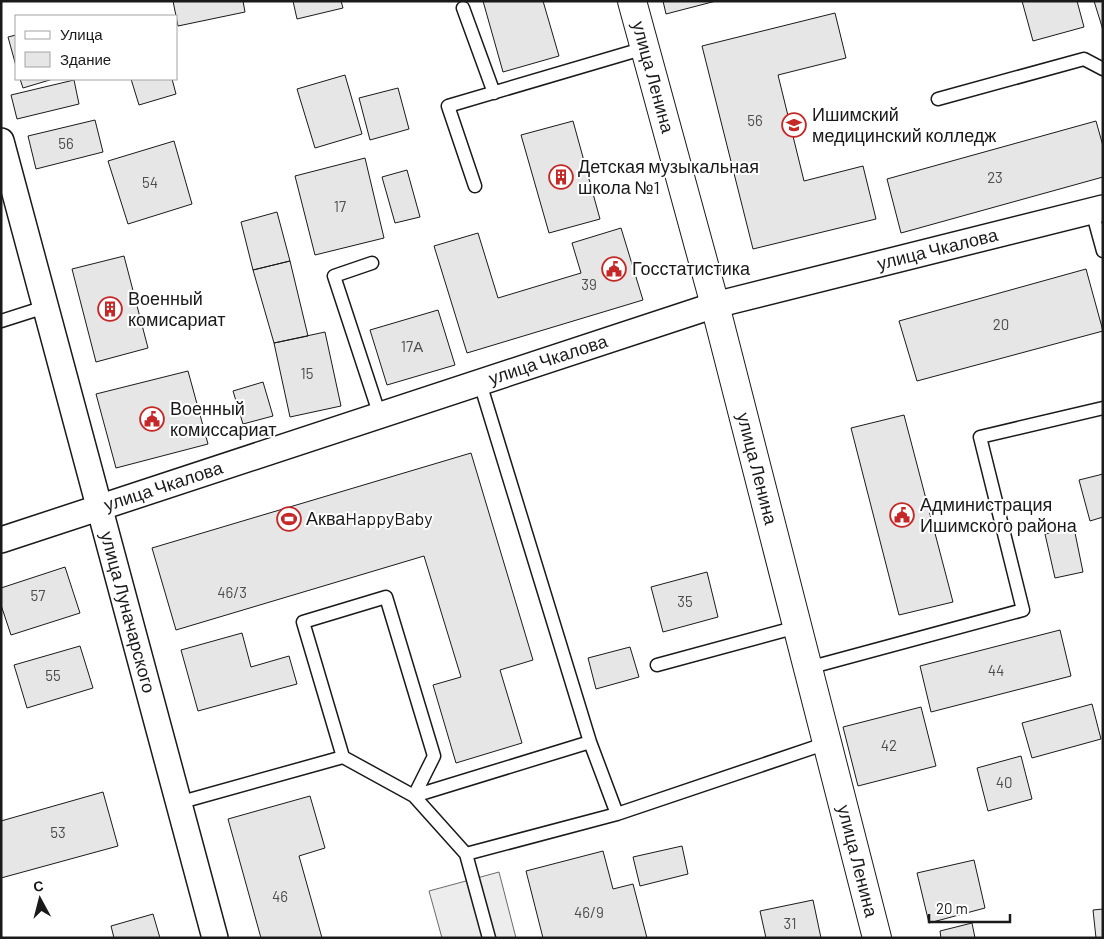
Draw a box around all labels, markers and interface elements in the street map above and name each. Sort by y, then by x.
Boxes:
legend [15,15,178,80]
street label: улица Ленина [628,19,680,136]
text: Улица [60,25,103,43]
text: Здание [60,50,111,68]
place label: Ишимский медицинский колледж [812,103,996,146]
house number: 56 [747,111,763,129]
school or university icon: Ишимский медицинский колледж [781,112,807,138]
house number: 56 [58,134,74,152]
place label: Детская музыкальная школа №1 [578,155,759,198]
building icon: Детская музыкальная школа №1 [548,164,574,190]
house number: 23 [987,168,1003,186]
house number: 54 [142,173,158,191]
house number: 17 [334,197,346,215]
street label: улица Чкалова [875,223,1001,274]
public building icon: Госстатистика [601,256,627,282]
place label: Госстатистика [632,257,751,279]
house number: 39 [581,275,597,293]
place label: Военный комисариат [128,287,225,330]
building icon: Военный комисариат [97,296,123,322]
house number: 20 [993,315,1009,333]
street label: улица Чкалова [486,329,611,389]
house number: 17А [401,337,423,355]
house number: 15 [301,364,313,382]
place label: Военный комиссариат [170,397,276,440]
public building icon: Военный комиссариат [139,406,165,432]
street label: улица Ленина [733,410,783,528]
street label: улица Чкалова [101,456,226,515]
place label: Администрация Ишимского района [920,493,1078,536]
public building icon: Администрация Ишимского района [889,502,915,528]
sports icon: АкваHappyBaby [276,506,302,532]
place label: АкваHappyBaby [306,507,433,529]
street label: улица Луначарского [96,529,161,695]
house number: 46/3 [217,583,247,601]
house number: 57 [31,586,45,604]
house number: 35 [677,592,693,610]
house number: 44 [988,661,1004,679]
house number: 55 [45,666,61,684]
house number: 42 [881,736,897,754]
house number: 40 [996,773,1012,791]
street label: улица Ленина [833,802,883,920]
house number: 53 [50,823,66,841]
north arrow [15,874,65,924]
text: С [32,877,44,895]
house number: 46 [272,887,288,905]
scale bar [929,892,1010,924]
text: 20 m [936,899,968,917]
house number: 46/9 [574,903,604,921]
house number: 31 [784,914,796,932]

